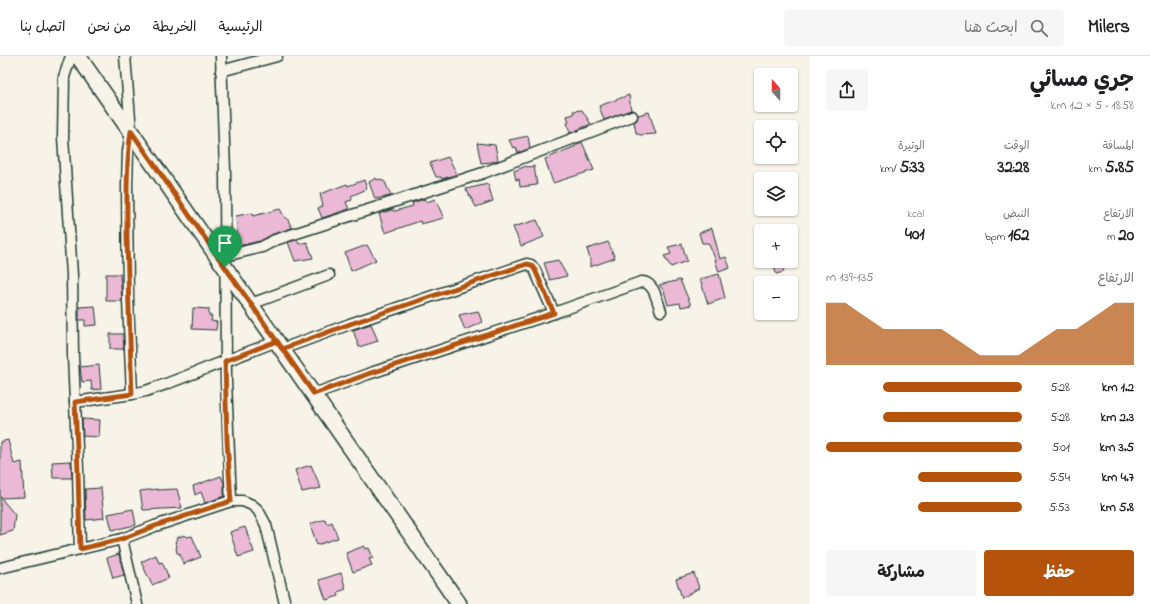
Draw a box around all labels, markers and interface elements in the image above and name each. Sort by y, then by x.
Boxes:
search box [784,10,1064,46]
text: Milers [1088,14,1130,41]
text: اتصل بنا [20,17,65,38]
text: من نحن [87,17,131,38]
text: الخريطة [153,17,197,38]
text: الرئيسية [219,17,263,38]
text: ابحث هنا [964,17,1018,39]
icon: search [1028,17,1050,39]
text: جري مسائي [1030,65,1134,97]
north arrow [754,68,798,112]
map controls [754,68,798,320]
button: share [826,69,868,111]
text: 18:58 · 5 × 1.2 km [1051,96,1134,115]
button: locate [754,120,798,164]
text: الوتيرة [898,138,925,154]
text: الوقت [1004,138,1029,154]
text: المسافة [1103,138,1134,154]
text: 5:33 [899,155,925,180]
text: 32:28 [998,155,1029,180]
text: 5.85 [1105,155,1134,180]
text: /km [880,161,899,177]
text: km [1089,161,1105,177]
button: layers [754,172,798,216]
text: kcal [907,206,925,222]
text: النبض [1003,206,1029,222]
text: الارتفاع [1103,206,1134,222]
text: 401 [905,222,925,247]
text: 162 [1008,223,1029,248]
text: 20 [1118,223,1134,248]
button: + [754,224,798,268]
pin [208,226,242,267]
text: bpm [985,229,1008,245]
text: m [1107,229,1118,245]
icon: arrive [214,232,236,254]
text: 135–139 m [826,268,873,287]
text: الارتفاع [1098,269,1134,288]
button: − [754,276,798,320]
text: 5:28 [1050,378,1070,397]
text: 1.2 km [1102,378,1134,397]
text: 5:28 [1050,408,1070,427]
text: 2.3 km [1100,408,1134,427]
text: 5:01 [1052,438,1070,457]
text: 3.5 km [1099,438,1134,457]
text: 5:54 [1049,468,1070,487]
text: 4.7 km [1102,468,1134,487]
text: 5:53 [1049,498,1070,517]
text: 5.8 km [1100,498,1134,517]
button: مشاركة [826,550,976,596]
button: حفظ [984,550,1134,596]

